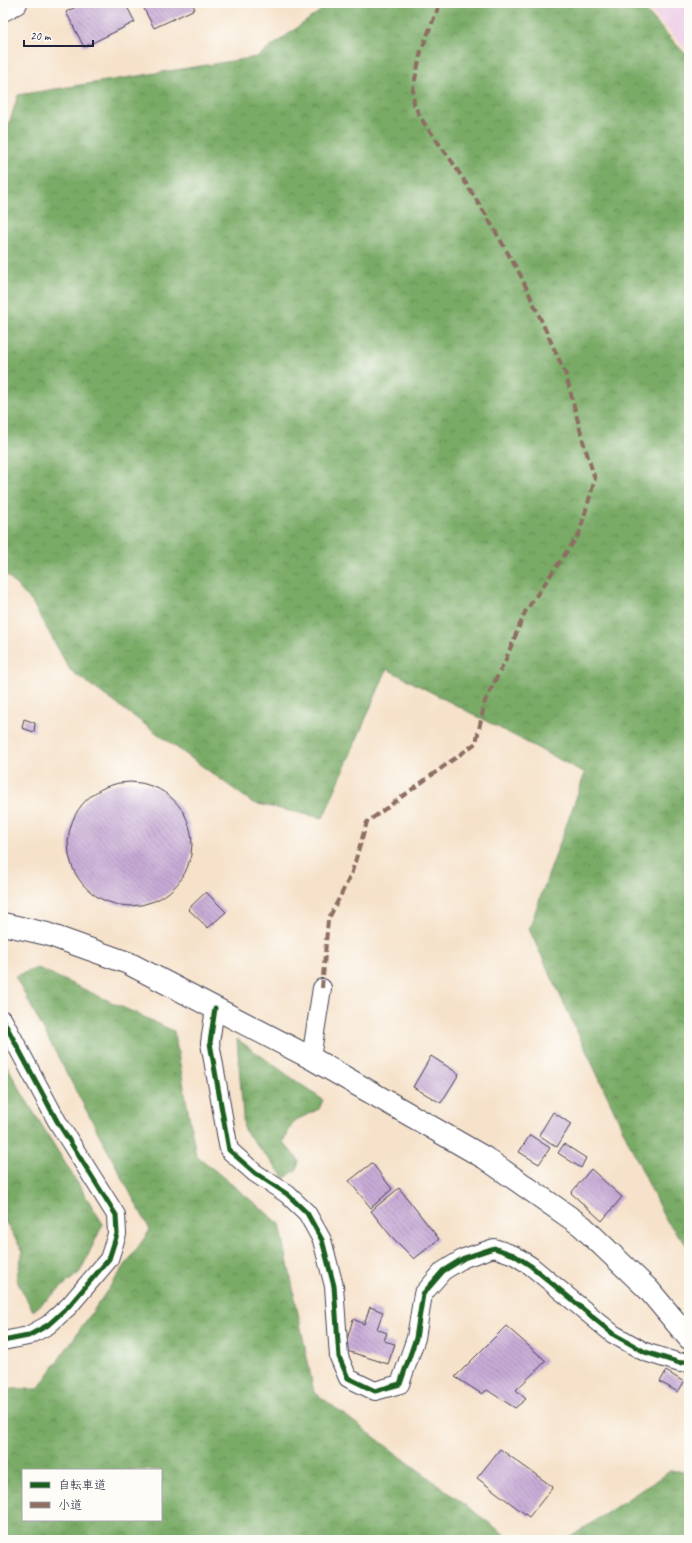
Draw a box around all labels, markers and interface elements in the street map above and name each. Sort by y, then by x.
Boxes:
scale bar [24,22,93,48]
text: 20 m [30,28,52,44]
legend [22,1469,162,1521]
text: 自転車道 [58,1477,106,1493]
text: 小道 [58,1497,82,1513]

